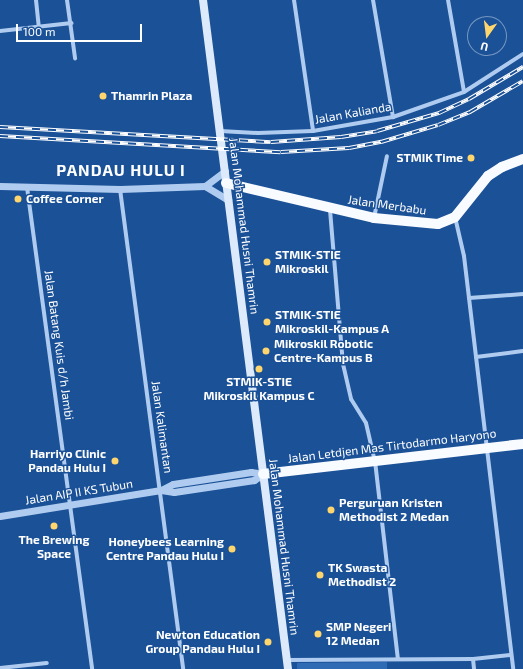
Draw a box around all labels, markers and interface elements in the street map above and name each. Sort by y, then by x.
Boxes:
scale bar [18,16,144,42]
north arrow [467,16,507,56]
text: 100 m [23,24,55,38]
text: U [479,40,489,54]
place label: Thamrin Plaza [111,89,192,103]
marker: Thamrin Plaza [98,91,108,101]
street label: Jalan Kalianda [313,99,393,127]
street label: Jalan Mohammad Husni Thamrin [226,137,262,315]
place label: STMIK Time [396,151,463,165]
marker: STMIK Time [466,153,476,163]
district label: PANDAU HULU I [56,160,186,180]
place label: Coffee Corner [26,192,104,206]
street label: Jalan Merbabu [347,192,427,218]
marker: Coffee Corner [13,194,23,204]
place label: STMIK-STIE Mikroskil [275,248,341,276]
marker: STMIK-STIE Mikroskil [262,257,272,267]
street label: Jalan Batang Kuis d/h Jambi [41,269,77,421]
place label: STMIK-STIE Mikroskil-Kampus A [275,308,389,336]
marker: STMIK-STIE Mikroskil-Kampus A [262,317,272,327]
place label: Mikroskil Robotic Centre-Kampus B [274,337,373,365]
marker: Mikroskil Robotic Centre-Kampus B [261,346,271,356]
marker: STMIK-STIE Mikroskil Kampus C [254,364,264,374]
place label: STMIK-STIE Mikroskil Kampus C [203,375,315,403]
street label: Jalan Kalimantan [148,380,176,474]
street label: Jalan Letdjen Mas Tirtodarmo Haryono [287,426,497,466]
place label: Harriyo Clinic Pandau Hulu I [28,447,106,475]
marker: Harriyo Clinic Pandau Hulu I [109,455,121,467]
street label: Jalan Mohammad Husni Thamrin [266,458,302,636]
street label: Jalan AIP II KS Tubun [24,476,134,508]
place label: Perguruan Kristen Methodist 2 Medan [339,496,449,524]
marker: Perguruan Kristen Methodist 2 Medan [326,505,336,515]
marker: The Brewing Space [49,521,59,531]
place label: The Brewing Space [19,533,89,561]
place label: Honeybees Learning Centre Pandau Hulu I [106,535,224,563]
marker: Honeybees Learning Centre Pandau Hulu I [227,544,237,554]
place label: TK Swasta Methodist 2 [328,561,396,589]
marker: TK Swasta Methodist 2 [315,570,325,580]
place label: SMP Negeri 12 Medan [326,620,392,648]
place label: Newton Education Group Pandau Hulu I [146,628,260,656]
marker: SMP Negeri 12 Medan [313,629,323,639]
marker: Newton Education Group Pandau Hulu I [263,637,273,647]

